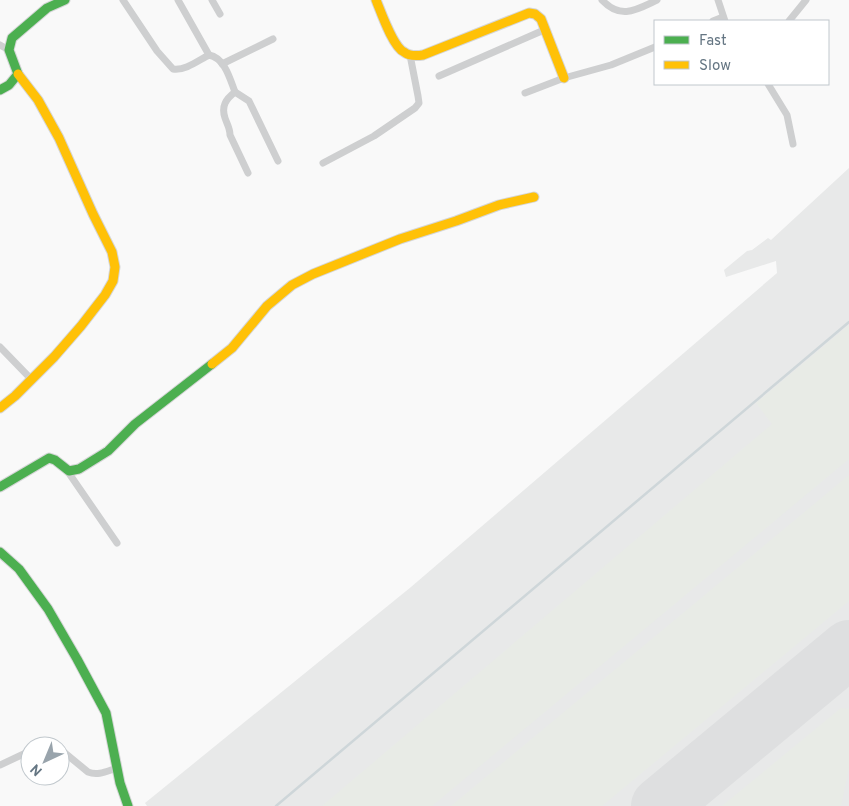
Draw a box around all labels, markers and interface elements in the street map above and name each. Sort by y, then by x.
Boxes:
legend [654,20,829,85]
text: Fast [699,32,727,51]
text: Slow [699,57,731,76]
north arrow [20,736,70,786]
text: N [27,760,47,779]

